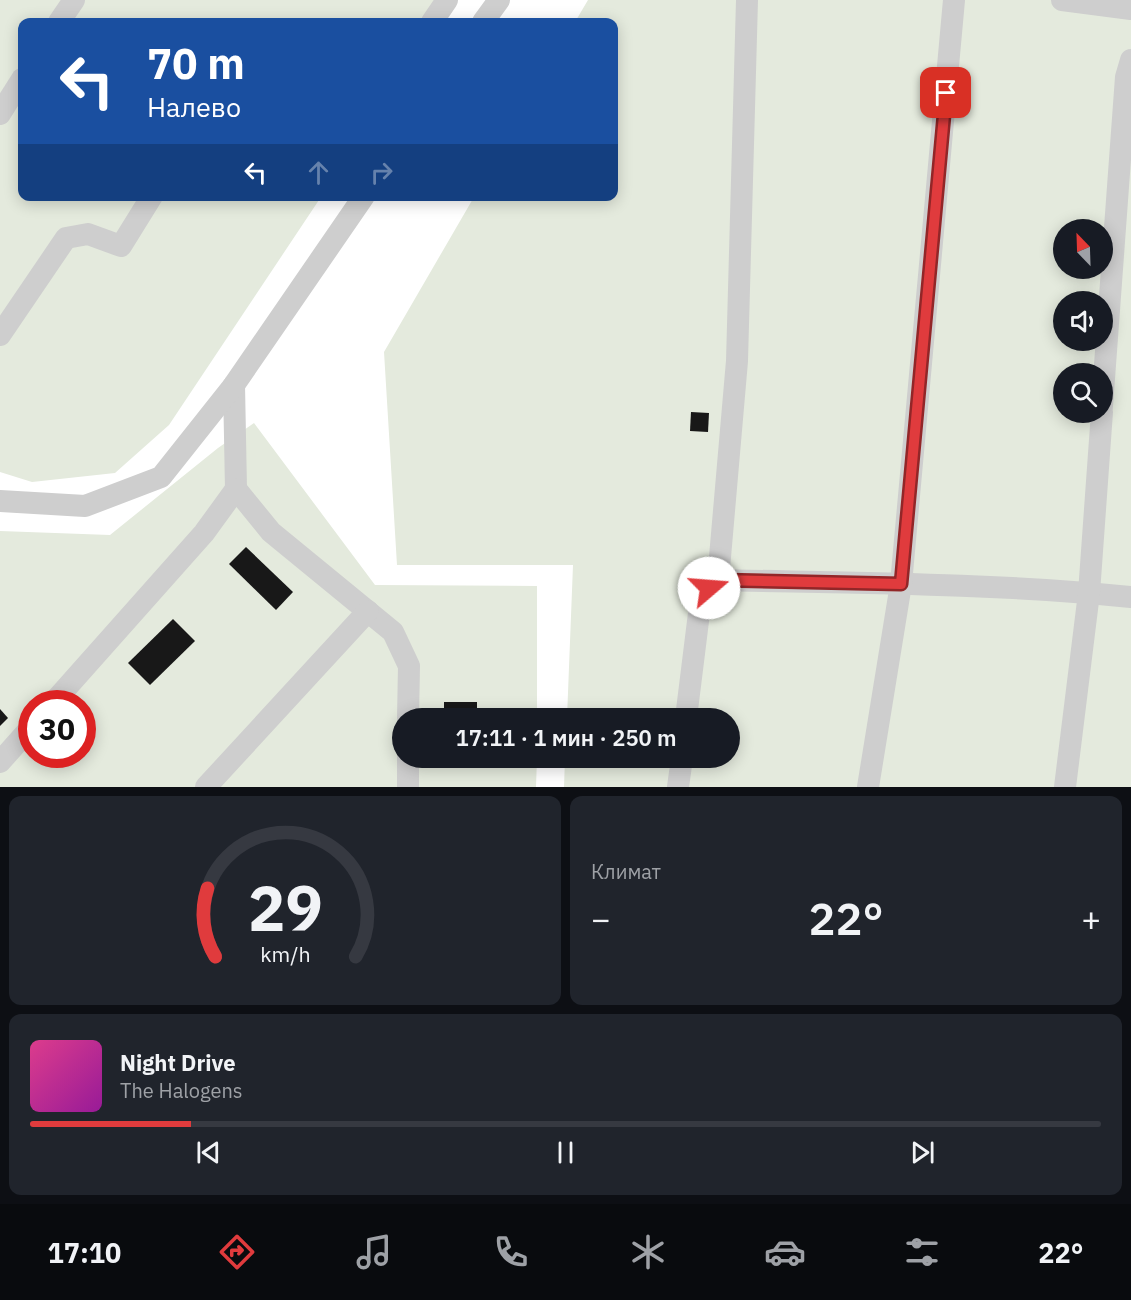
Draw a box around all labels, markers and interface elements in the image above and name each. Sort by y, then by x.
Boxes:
text: 70 m [147,36,245,91]
icon: left [48,42,126,120]
pin [920,67,971,118]
icon: arrive [929,76,962,109]
text: Налево [147,89,241,124]
icon: left [239,156,272,189]
icon: ahead [302,156,335,189]
icon: right [365,156,398,189]
north arrow [1053,219,1113,279]
map controls [1053,219,1113,423]
button: sound [1053,291,1113,351]
button: search [1053,363,1113,423]
position arrow [677,556,741,620]
speed limit sign: 30 [18,690,96,768]
text: 17:11 · 1 мин · 250 m [455,723,677,752]
text: Климат [591,858,661,885]
text: 29 [248,867,322,948]
text: 22° [808,889,884,947]
text: − [591,897,611,940]
text: + [1081,897,1101,940]
text: km/h [260,941,310,969]
text: Night Drive [120,1048,236,1077]
text: The Halogens [120,1077,242,1104]
icon: previous [192,1136,225,1169]
icon: pause [549,1136,582,1169]
icon: next [906,1136,939,1169]
icon: directions [216,1231,258,1273]
icon: music [353,1231,395,1273]
icon: phone [490,1231,532,1273]
icon: climate [627,1231,669,1273]
icon: car [764,1231,806,1273]
icon: filters [901,1231,943,1273]
text: 17:10 [48,1235,121,1270]
text: 22° [1038,1235,1083,1270]

